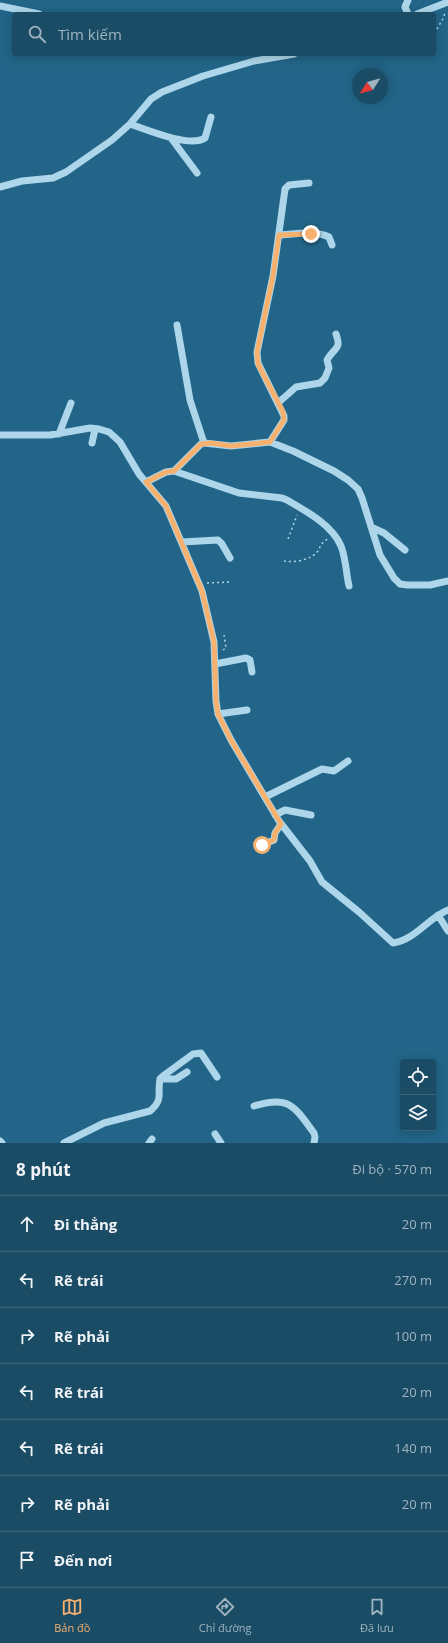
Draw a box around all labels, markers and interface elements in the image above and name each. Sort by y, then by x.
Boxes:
search box [12,12,436,56]
icon: search [26,23,48,45]
text: Tìm kiếm [58,24,122,44]
north arrow [352,68,388,104]
route end [302,225,320,243]
route start [253,836,271,854]
map controls [400,1059,436,1131]
button: locate [400,1059,436,1095]
button: layers [400,1095,436,1131]
text: 8 phút [16,1158,71,1181]
text: Đi bộ · 570 m [352,1160,432,1178]
icon: ahead [16,1213,38,1235]
text: Đi thẳng [54,1214,117,1234]
text: 20 m [402,1215,432,1233]
icon: left [16,1269,38,1291]
text: Rẽ trái [54,1270,104,1290]
text: 270 m [394,1271,432,1289]
icon: right [16,1325,38,1347]
text: Rẽ phải [54,1326,110,1346]
text: 100 m [394,1327,432,1345]
icon: left [16,1381,38,1403]
text: Rẽ trái [54,1382,104,1402]
text: 20 m [402,1383,432,1401]
icon: left [16,1437,38,1459]
text: Rẽ trái [54,1438,104,1458]
text: 140 m [394,1439,432,1457]
icon: right [16,1493,38,1515]
text: Rẽ phải [54,1494,110,1514]
text: 20 m [402,1495,432,1513]
icon: arrive [16,1549,38,1571]
text: Đến nơi [54,1550,112,1570]
tab: Bản đồ [54,1596,90,1635]
tab: Chỉ đường [199,1596,252,1635]
tab: Đã lưu [360,1596,394,1635]

